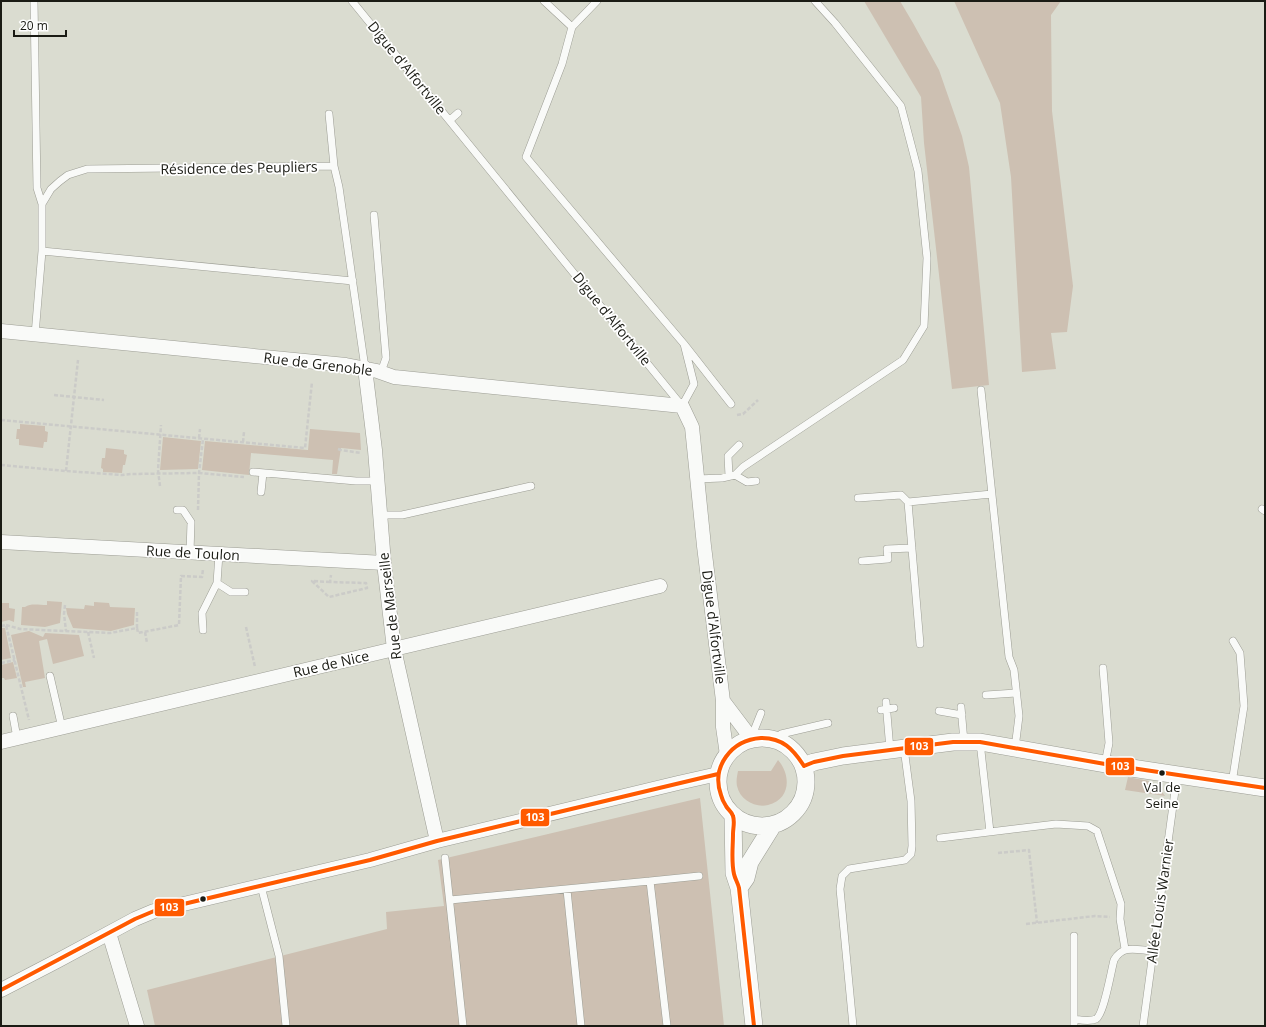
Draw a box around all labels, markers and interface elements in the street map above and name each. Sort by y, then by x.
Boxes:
scale bar [14,12,66,38]
text: 20 m [20,17,48,34]
street label: Digue d'Alfortville [364,17,451,118]
street label: Résidence des Peupliers [160,157,318,178]
street label: Digue d'Alfortville [569,268,656,369]
street label: Rue de Grenoble [263,347,374,380]
street label: Rue de Toulon [146,541,240,564]
street label: Rue de Marseille [373,551,406,661]
street label: Digue d'Alfortville [698,569,731,685]
street label: Rue de Nice [291,646,371,681]
line badge: 103 [904,737,934,756]
text: 103 [910,738,928,753]
line badge: 103 [1105,757,1135,776]
text: 103 [1111,758,1129,773]
marker: Val de Seine [1157,768,1167,778]
place label: Val de Seine [1144,778,1180,812]
line badge: 103 [520,808,550,827]
text: 103 [526,809,544,824]
street label: Allée Louis Warnier [1141,837,1178,964]
unlabelled marker [198,894,208,904]
line badge: 103 [154,898,185,917]
text: 103 [160,899,178,914]

